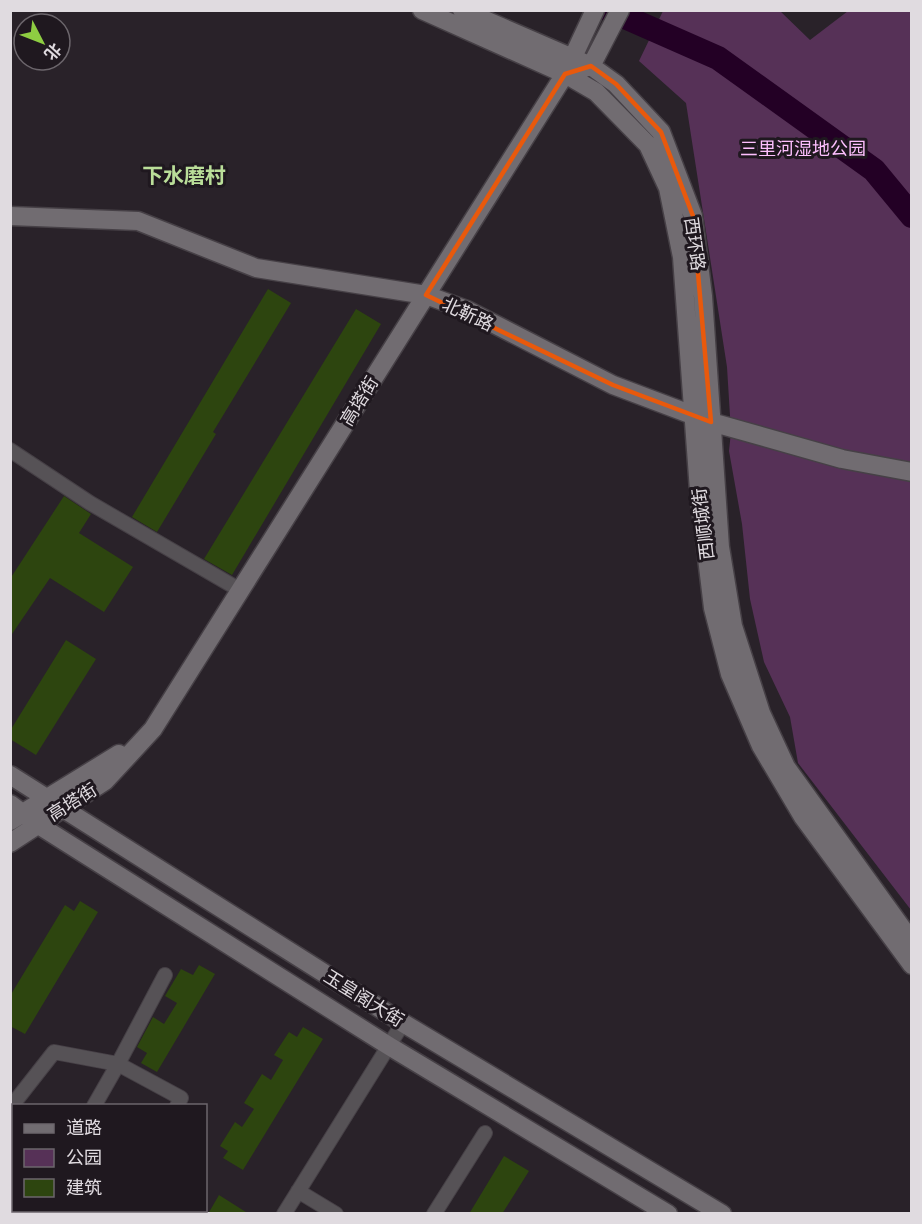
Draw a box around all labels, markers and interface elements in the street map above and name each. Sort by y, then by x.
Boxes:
north arrow [12,12,72,72]
text: 北 [39,38,67,65]
park label: 三里河湿地公园 [740,136,866,161]
district label: 下水磨村 [142,161,226,190]
street label: 西环路 [679,216,711,272]
street label: 北靳路 [438,291,498,337]
street label: 高塔街 [334,371,384,431]
street label: 西顺城街 [686,487,720,561]
street label: 高塔街 [42,777,102,827]
street label: 玉皇阁大街 [319,964,409,1032]
legend [12,1104,207,1212]
text: 道路 [66,1115,102,1140]
text: 公园 [66,1145,102,1170]
text: 建筑 [66,1175,102,1200]

